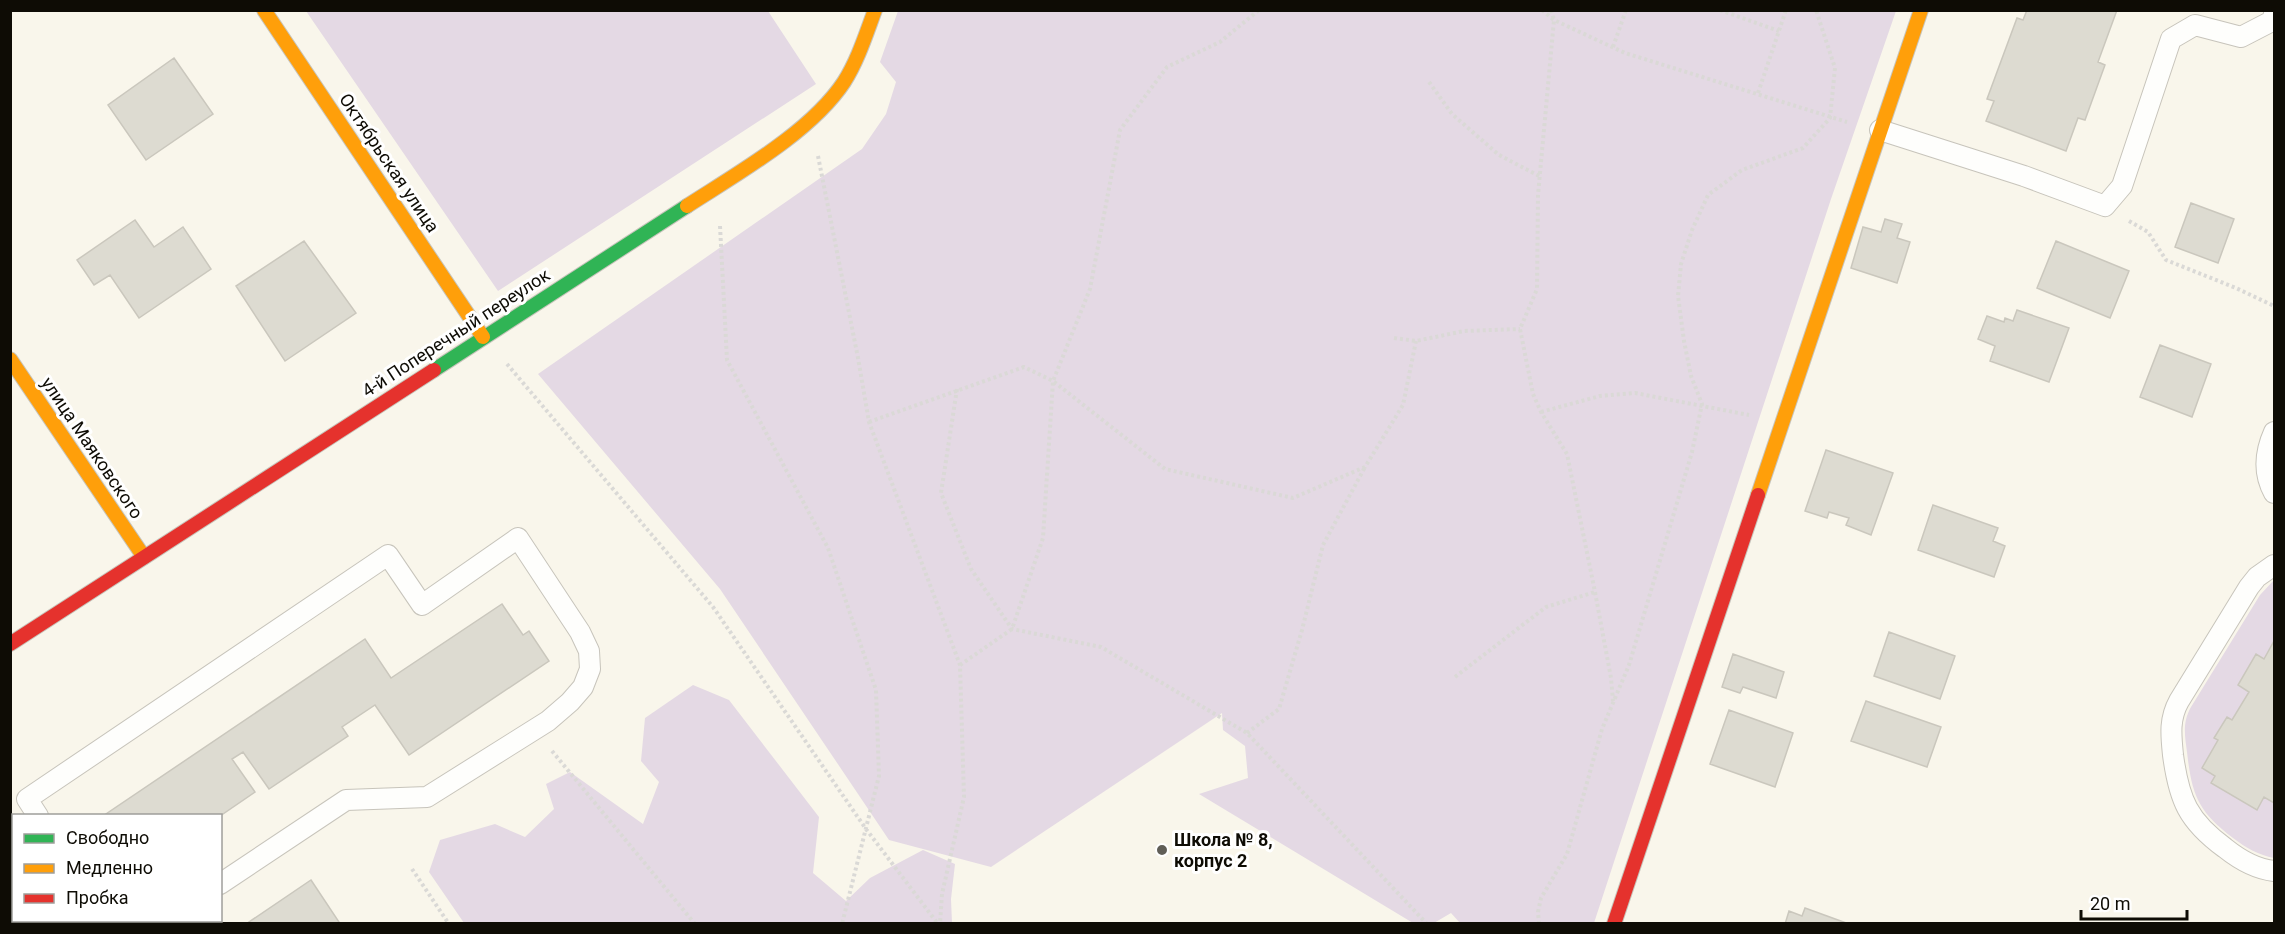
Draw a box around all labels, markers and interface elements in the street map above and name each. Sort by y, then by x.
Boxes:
street label: Октябрьская улица [335,89,444,236]
street label: 4-й Поперечный переулок [358,264,554,401]
street label: улица Маяковского [37,373,148,523]
legend [12,814,222,922]
text: Свободно [66,827,149,848]
place label: Школа № 8, корпус 2 [1174,829,1273,871]
marker: Школа № 8, корпус 2 [1155,843,1169,857]
text: Медленно [66,857,153,878]
scale bar [2081,883,2188,921]
text: Пробка [66,887,129,908]
text: 20 m [2090,893,2130,914]

